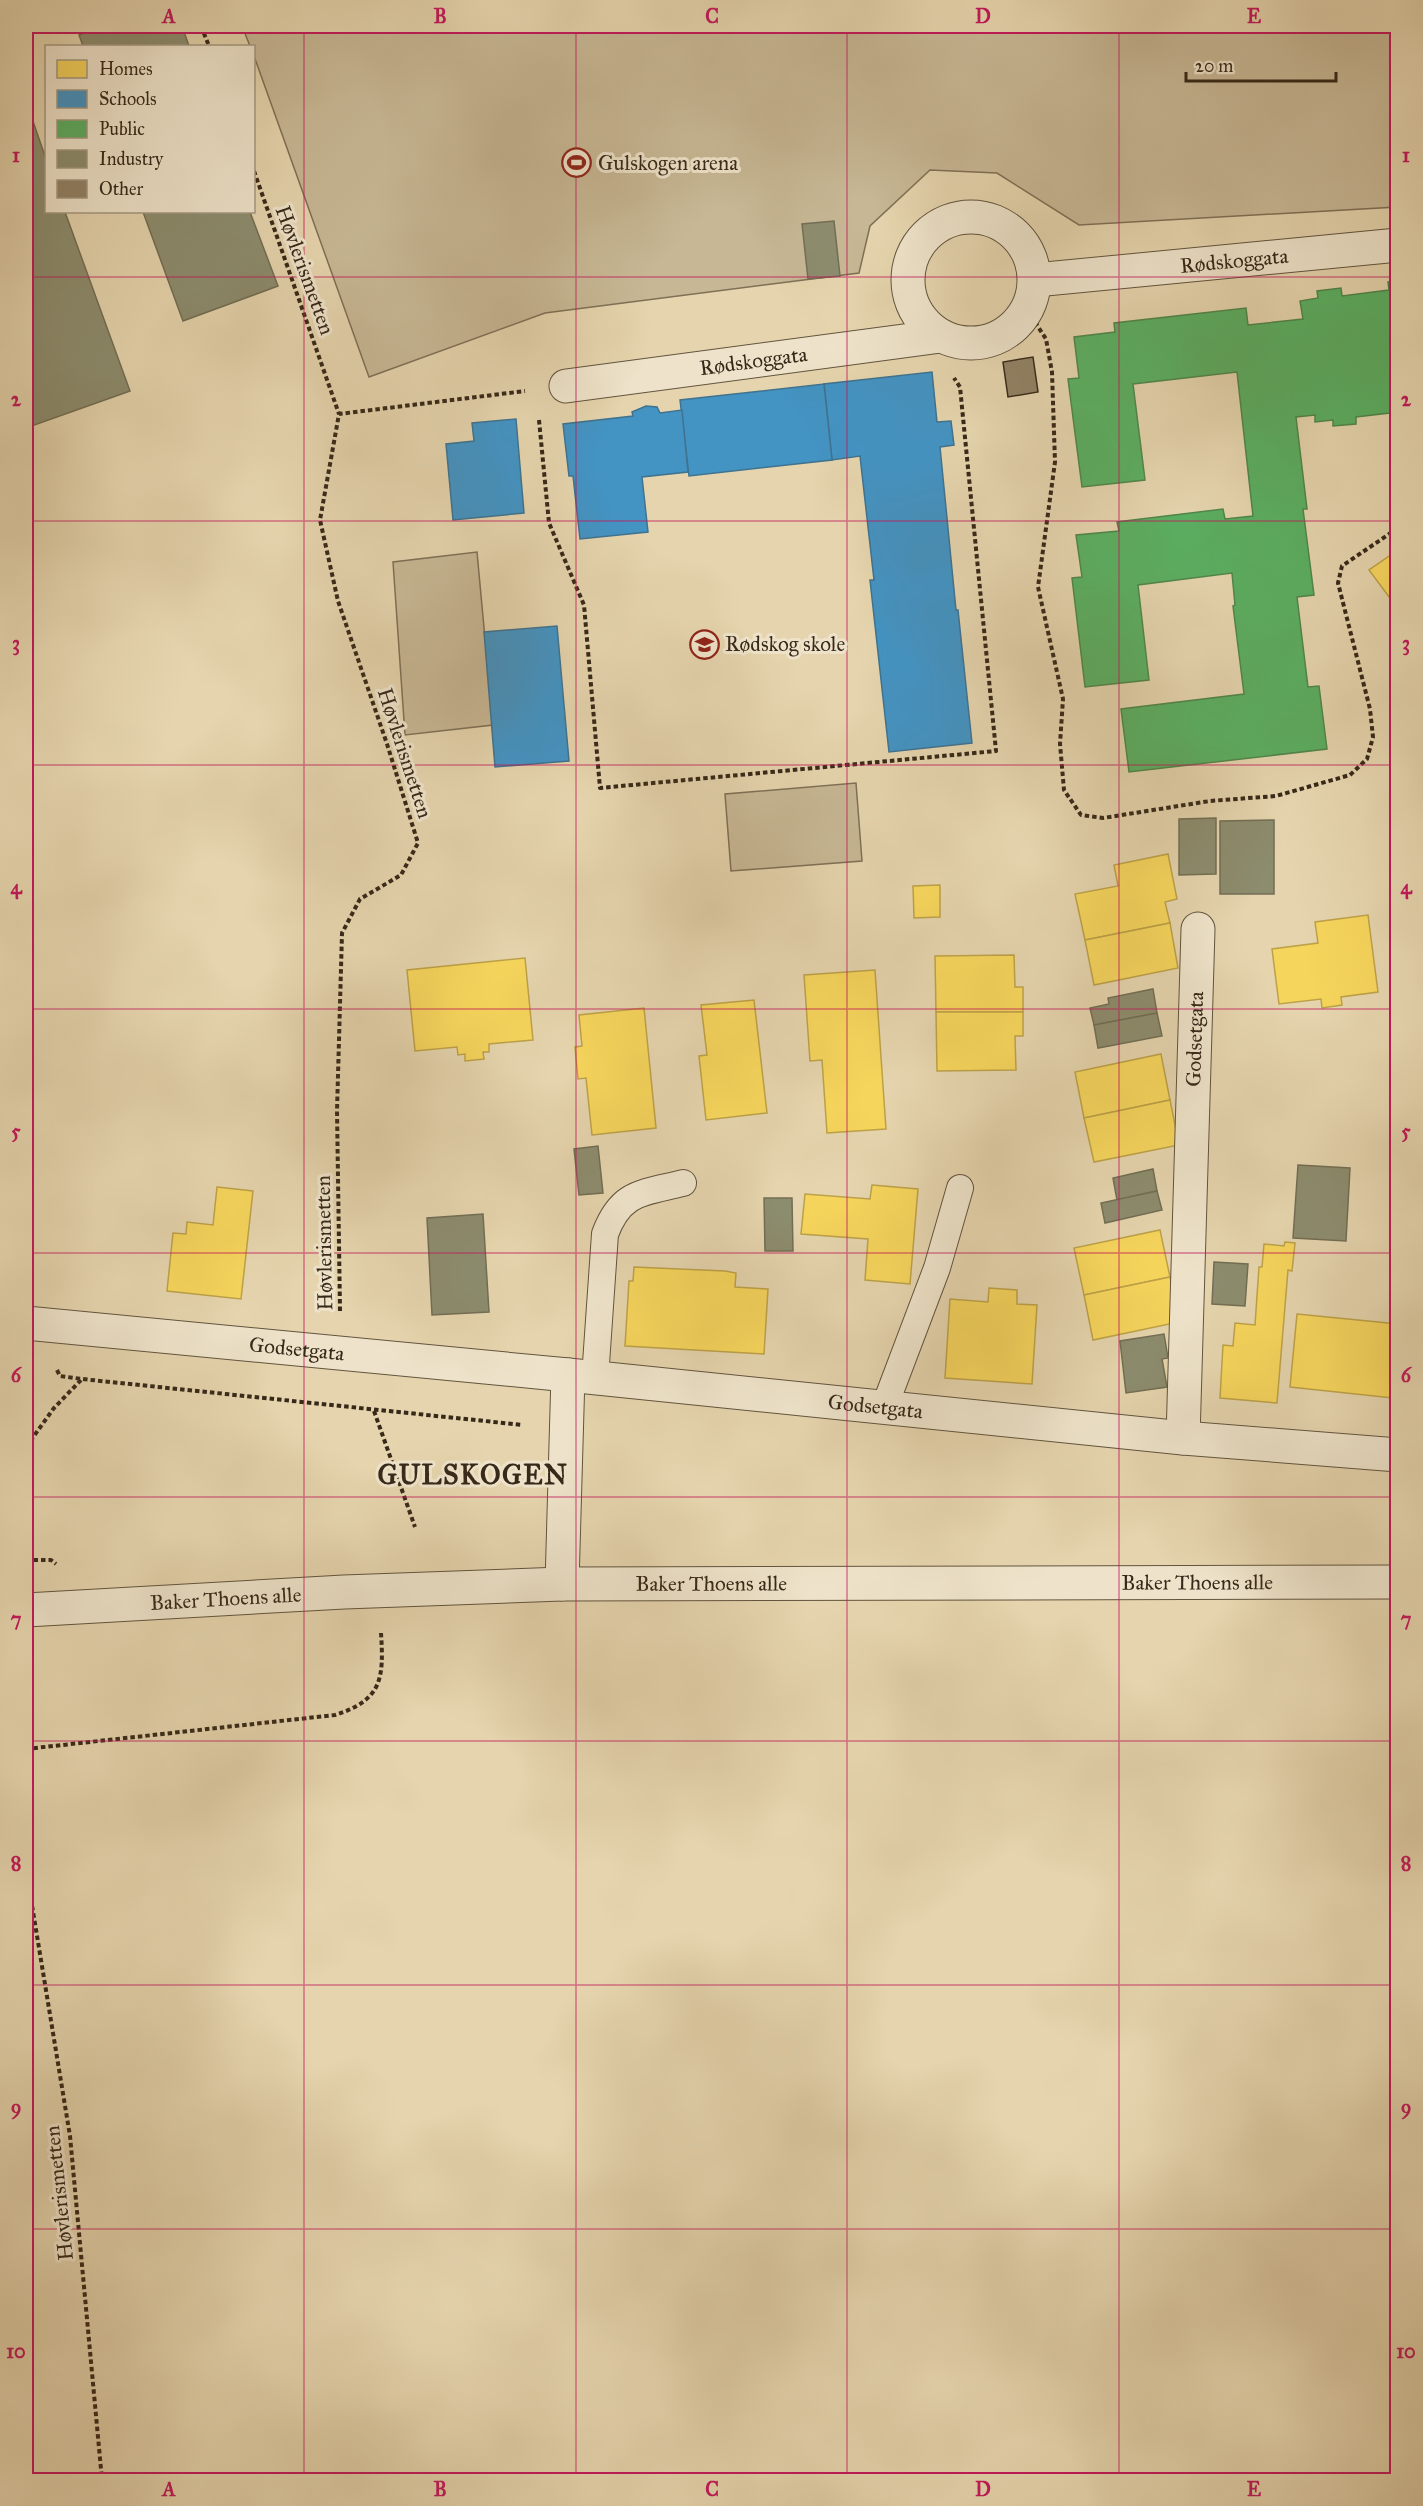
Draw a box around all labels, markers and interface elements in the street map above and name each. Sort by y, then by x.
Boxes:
text: A [160,4,176,28]
text: B [433,4,447,28]
text: C [705,4,719,28]
text: D [975,4,991,28]
text: E [1247,4,1262,28]
legend [45,45,255,213]
scale bar [1186,45,1336,83]
text: 20 m [1195,55,1233,77]
text: Homes [99,58,153,80]
text: Schools [99,88,157,110]
text: Public [99,118,145,140]
text: 1 [12,143,20,167]
text: 1 [1402,143,1410,167]
sports icon: Gulskogen arena [561,147,593,179]
text: Industry [99,148,164,170]
place label: Gulskogen arena [598,150,738,176]
text: Other [99,178,144,200]
street label: Høvlerismetten [270,202,340,338]
street label: Rødskoggata [1179,243,1289,279]
street label: Rødskoggata [698,341,809,381]
text: 2 [11,387,22,411]
text: 2 [1401,387,1412,411]
school or university icon: Rødskog skole [688,628,720,660]
text: 3 [12,631,20,656]
place label: Rødskog skole [725,631,845,657]
text: 3 [1402,631,1410,656]
street label: Høvlerismetten [372,685,438,821]
text: 4 [10,875,22,900]
text: 4 [1400,875,1412,900]
street label: Godsetgata [1180,991,1209,1087]
text: 5 [11,1119,21,1143]
text: 5 [1401,1119,1411,1143]
street label: Høvlerismetten [310,1175,338,1311]
street label: Godsetgata [248,1331,346,1366]
text: 6 [11,1363,23,1387]
text: 6 [1401,1363,1413,1387]
street label: Godsetgata [827,1389,924,1424]
district label: GULSKOGEN [378,1458,568,1491]
street label: Baker Thoens alle [1122,1569,1273,1596]
street label: Baker Thoens alle [636,1570,787,1597]
street label: Baker Thoens alle [149,1581,302,1616]
text: 7 [11,1607,22,1631]
text: 7 [1401,1607,1412,1631]
text: 8 [11,1851,21,1875]
text: 8 [1401,1851,1411,1875]
text: 9 [11,2095,21,2120]
text: 9 [1401,2095,1411,2120]
street label: Høvlerismetten [39,2124,79,2262]
text: 10 [6,2339,26,2363]
text: 10 [1396,2339,1416,2363]
text: A [160,2477,176,2501]
text: B [433,2477,447,2501]
text: C [705,2477,719,2501]
text: D [975,2477,991,2501]
text: E [1247,2477,1262,2501]

